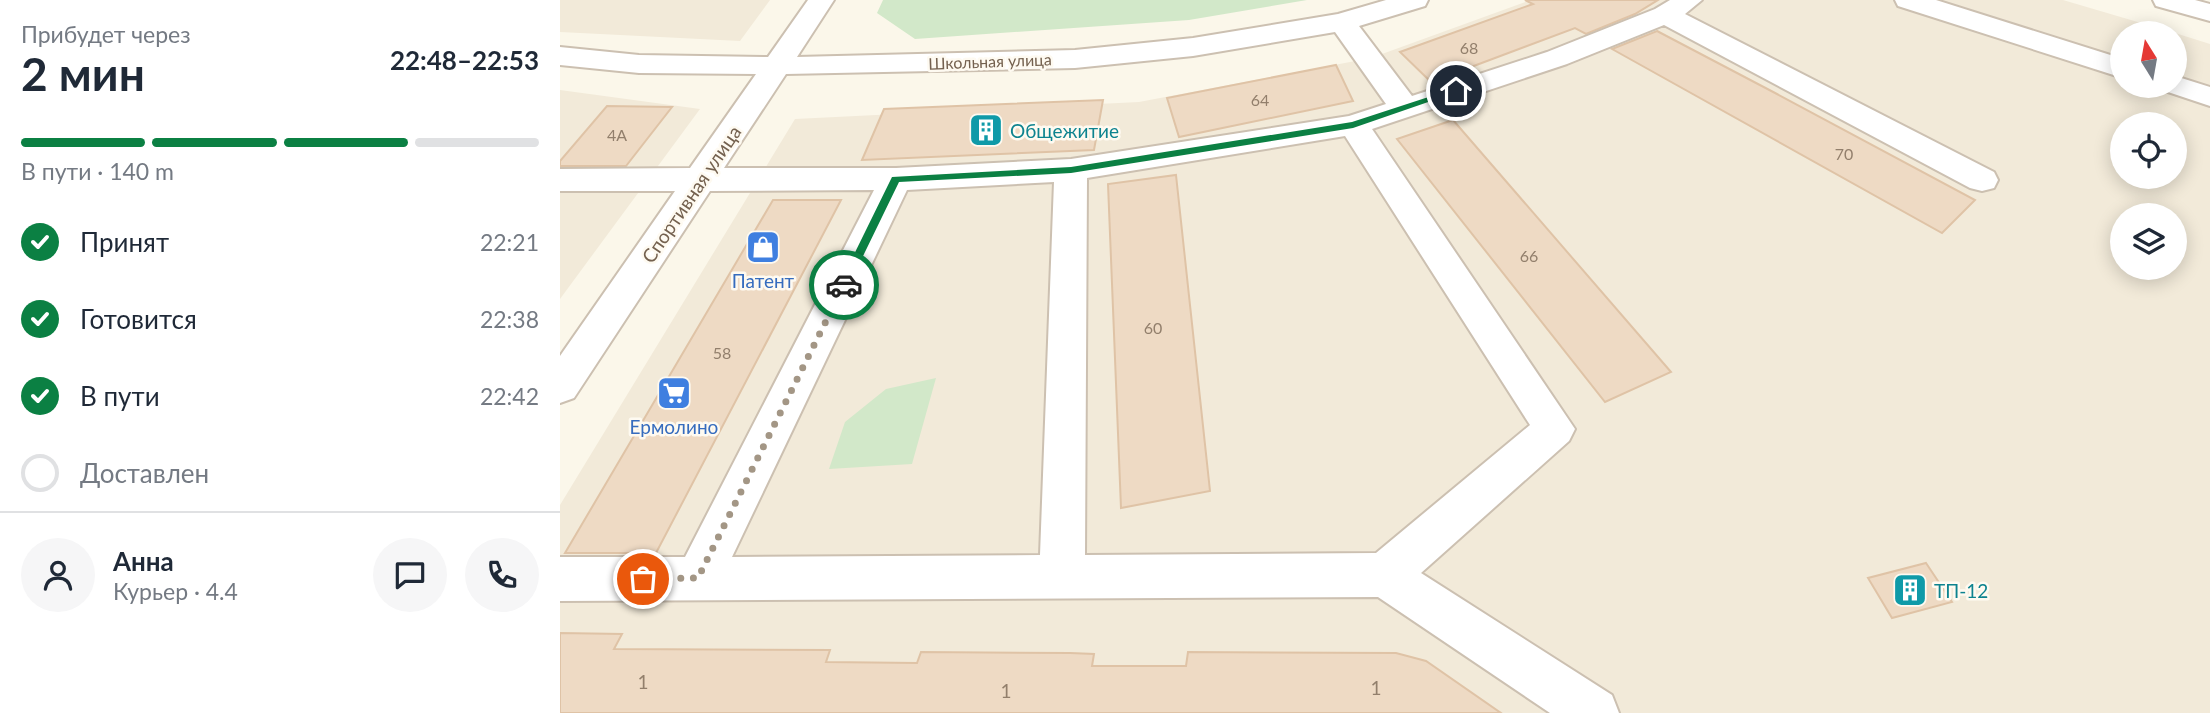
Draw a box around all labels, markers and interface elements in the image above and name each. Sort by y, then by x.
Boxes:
text: Прибудет через [21,20,191,48]
north arrow [2110,21,2188,98]
map controls [2110,21,2187,280]
house number: 68 [1460,38,1478,57]
text: 22:48–22:53 [390,44,539,76]
text: 2 мин [21,46,145,101]
street label: Школьная улица [928,49,1052,73]
pin [1426,61,1486,121]
icon: home [1437,72,1475,110]
house number: 64 [1251,90,1269,109]
building icon: Общежитие [967,111,1005,149]
button: locate [2110,112,2187,189]
place label: Общежитие [1010,119,1119,142]
street label: Спортивная улица [637,121,745,267]
house number: 4А [607,125,627,144]
house number: 70 [1835,144,1853,163]
text: В пути · 140 m [21,157,174,185]
button: layers [2110,203,2187,280]
icon: check [21,223,59,261]
text: Принят [80,226,169,258]
text: 22:21 [480,228,539,256]
shop icon: Патент [744,228,782,266]
house number: 66 [1520,246,1538,265]
courier [809,250,879,320]
icon: car [825,266,863,304]
place label: Патент [732,269,795,292]
icon: check [21,300,59,338]
text: Готовится [80,303,197,335]
text: 22:38 [480,305,539,333]
house number: 60 [1144,318,1162,337]
house number: 58 [713,343,731,362]
supermarket icon: Ермолино [655,374,693,412]
icon: check [21,377,59,415]
text: В пути [80,380,160,412]
text: 22:42 [480,382,539,410]
place label: Ермолино [630,415,718,438]
text: Доставлен [80,457,209,489]
button: person [21,538,95,612]
button: chat [373,538,447,612]
button: phone [465,538,539,612]
text: Анна [113,545,174,577]
pin [613,549,673,609]
icon: bag [624,560,662,598]
building icon: ТП-12 [1891,571,1929,609]
text: Курьер · 4.4 [113,577,238,605]
place label: ТП-12 [1934,579,1988,602]
house number: 1 [637,670,649,693]
house number: 1 [1370,676,1382,699]
house number: 1 [1000,679,1012,702]

